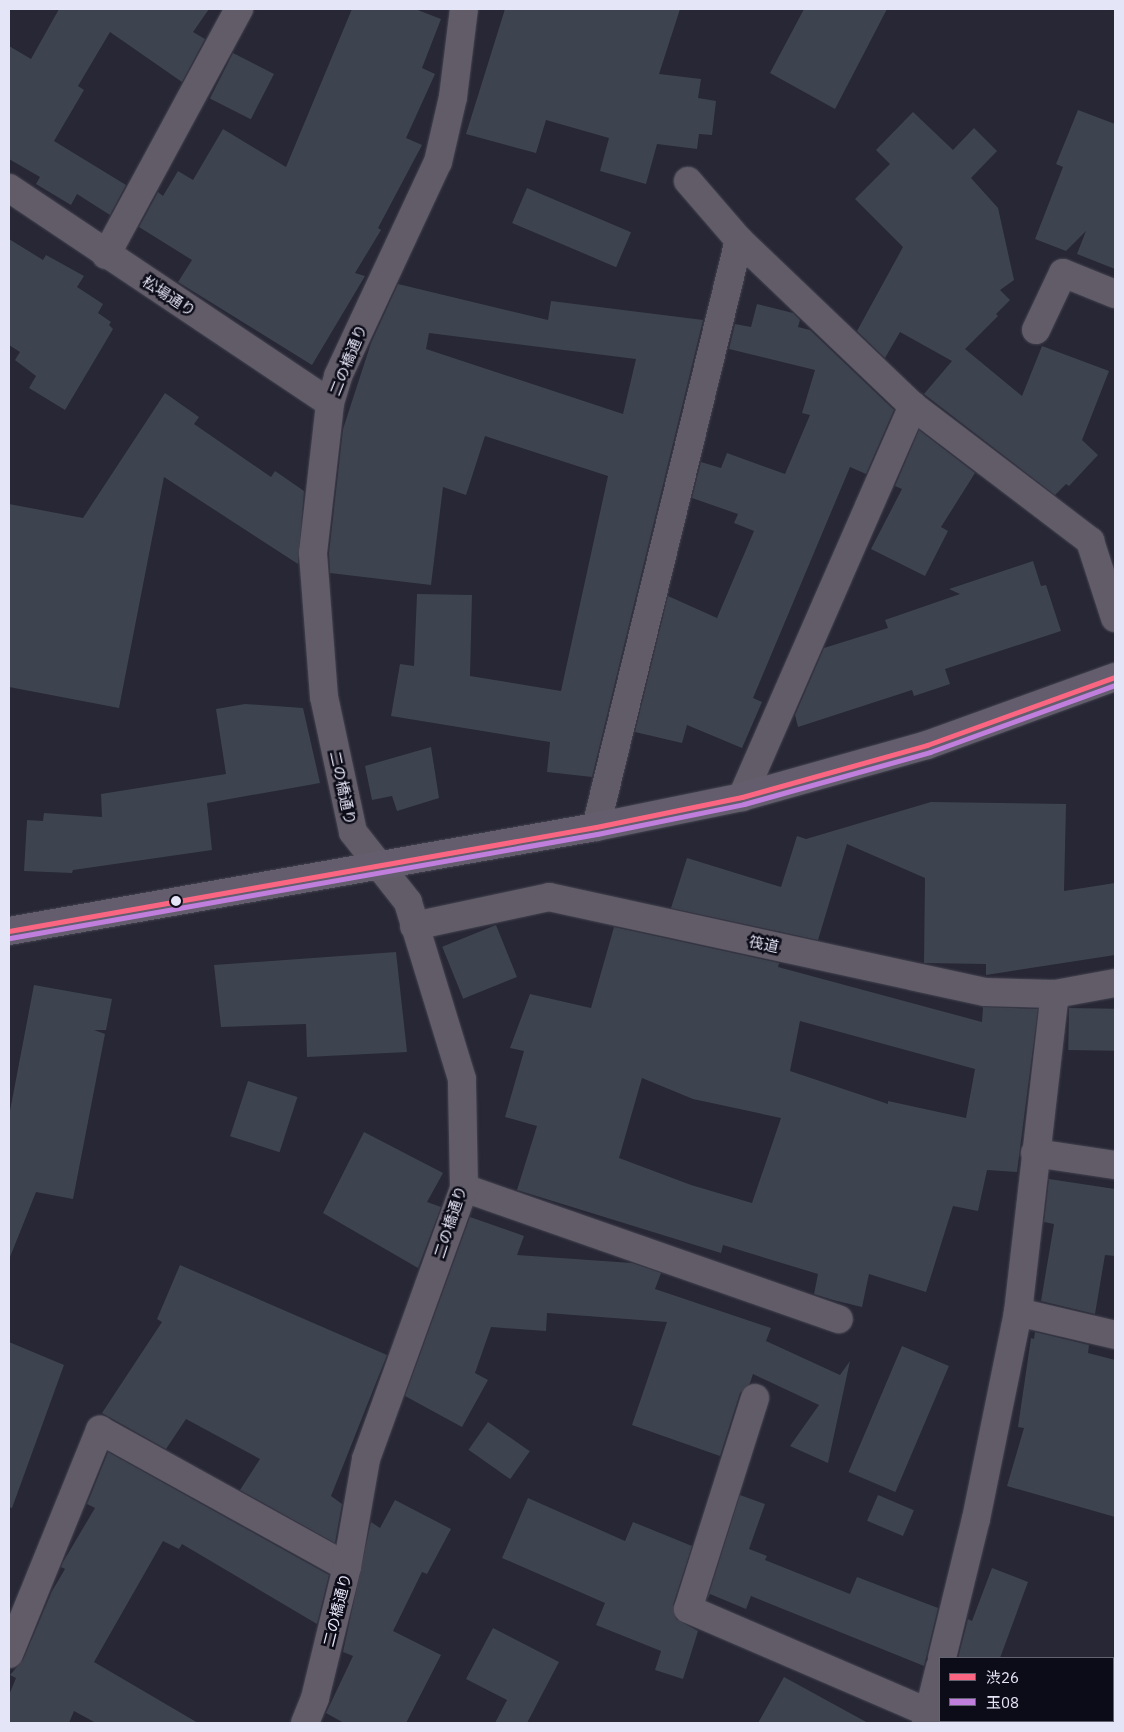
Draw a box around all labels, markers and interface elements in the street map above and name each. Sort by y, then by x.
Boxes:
street label: 松場通り [139,272,199,320]
street label: 二の橋通り [326,322,370,398]
street label: 二の橋通り [326,749,360,827]
unlabelled marker [171,896,181,906]
street label: 筏道 [747,932,781,956]
street label: 二の橋通り [430,1184,470,1260]
street label: 二の橋通り [319,1571,355,1649]
legend [939,1657,1114,1722]
text: 渋26 [986,1668,1019,1687]
text: 玉08 [986,1693,1019,1712]

